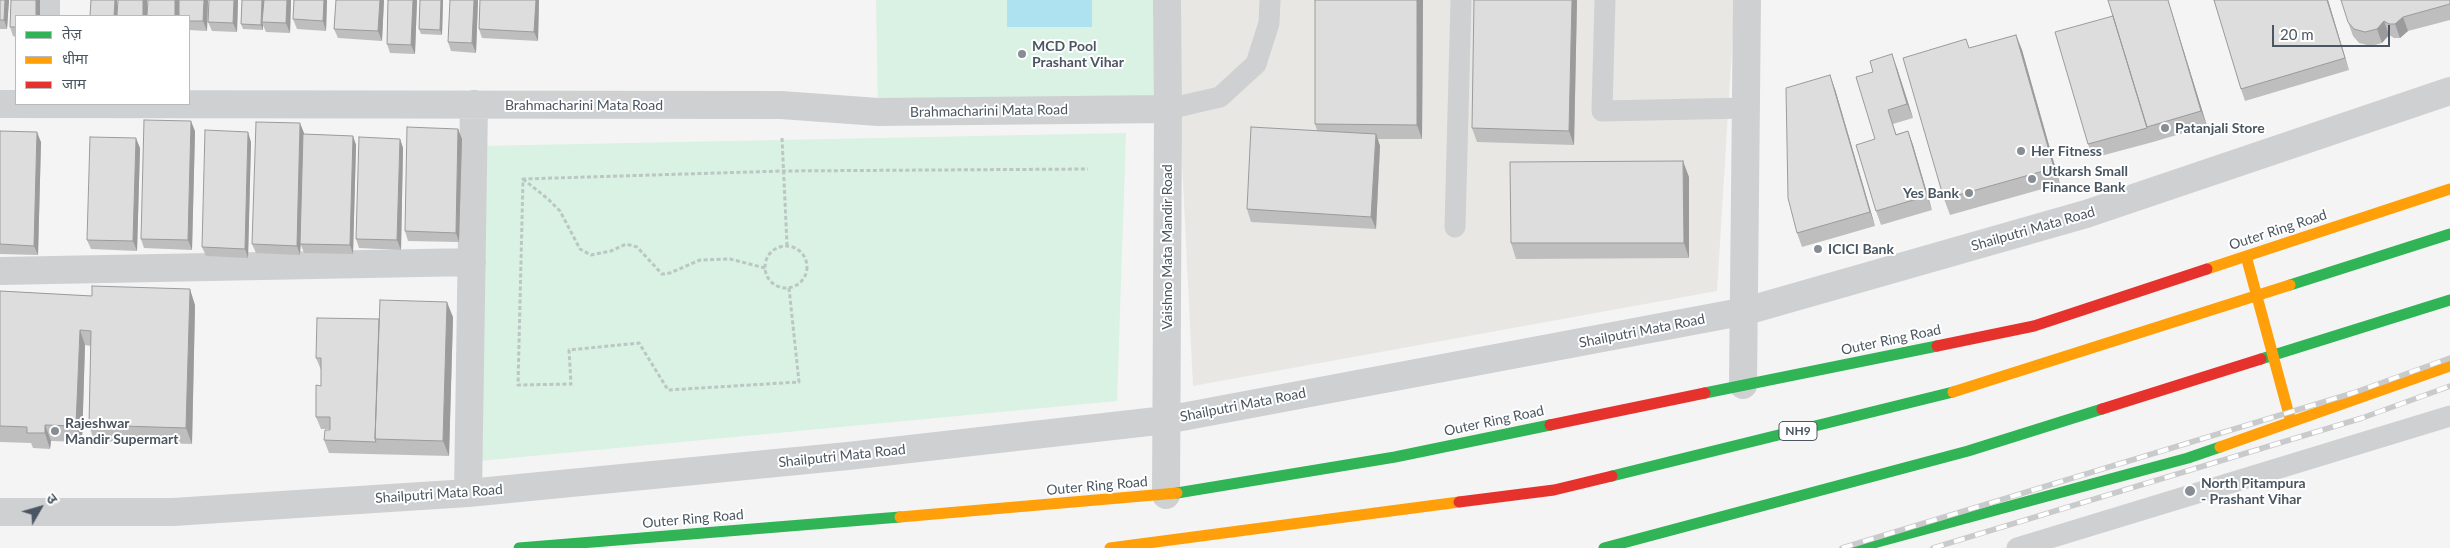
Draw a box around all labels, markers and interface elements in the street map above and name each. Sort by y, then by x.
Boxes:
legend [15,15,190,105]
scale bar [2275,15,2392,47]
text: तेज़ [62,24,82,42]
text: 20 m [2280,25,2314,43]
place label: MCD Pool Prashant Vihar [1032,38,1124,70]
marker: MCD Pool Prashant Vihar [1016,48,1028,60]
text: धीमा [62,49,88,67]
text: जाम [62,74,86,92]
street label: Brahmacharini Mata Road [505,97,663,113]
street label: Brahmacharini Mata Road [910,101,1068,121]
place label: Patanjali Store [2175,120,2265,136]
marker: Patanjali Store [2159,122,2171,134]
place label: Her Fitness [2031,143,2102,159]
marker: Her Fitness [2015,145,2027,157]
place label: Utkarsh Small Finance Bank [2042,163,2128,196]
street label: Vaishno Mata Mandir Road [1159,164,1175,330]
marker: Utkarsh Small Finance Bank [2026,173,2038,185]
place label: Yes Bank [1903,185,1959,201]
marker: Yes Bank [1963,187,1975,199]
street label: Shailputri Mata Road [1969,203,2097,255]
street label: Outer Ring Road [2227,206,2329,254]
place label: ICICI Bank [1828,241,1894,257]
marker: ICICI Bank [1812,243,1824,255]
street label: Shailputri Mata Road [1578,311,1706,351]
street label: Outer Ring Road [1840,321,1942,359]
street label: Shailputri Mata Road [1179,385,1307,425]
street label: Outer Ring Road [1443,402,1545,440]
place label: Rajeshwar Mandir Supermart [65,415,179,448]
road number: NH9 [1779,422,1817,441]
marker: Rajeshwar Mandir Supermart [49,425,61,437]
street label: Shailputri Mata Road [778,441,906,471]
street label: Outer Ring Road [1046,473,1148,499]
place label: North Pitampura - Prashant Vihar [2201,475,2306,508]
street label: Shailputri Mata Road [375,481,503,507]
north arrow [15,483,65,533]
marker: North Pitampura - Prashant Vihar [2183,484,2197,498]
text: उ [43,490,61,507]
street label: Outer Ring Road [642,506,744,532]

